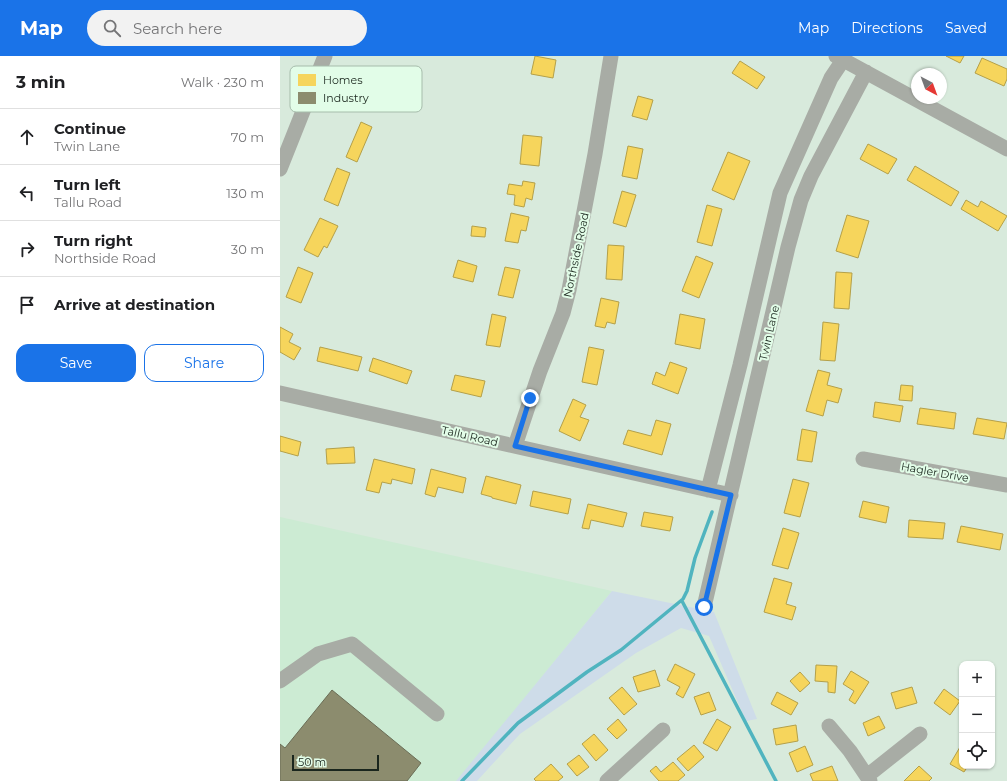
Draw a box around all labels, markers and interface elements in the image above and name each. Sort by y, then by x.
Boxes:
search box [87,10,367,46]
text: Map [20,17,63,40]
icon: search [101,17,123,39]
text: Search here [133,19,222,38]
text: Map [798,19,829,37]
text: Directions [851,19,923,37]
text: Saved [945,19,987,37]
legend [290,66,422,112]
north arrow [911,68,947,104]
text: 3 min [16,72,66,92]
text: Homes [323,73,363,87]
text: Walk · 230 m [181,74,264,90]
text: Industry [323,91,369,105]
text: Continue [54,119,126,138]
icon: ahead [16,126,38,148]
text: 70 m [231,129,264,145]
text: Twin Lane [54,138,120,154]
text: Turn left [54,175,121,194]
icon: left [16,182,38,204]
text: 130 m [226,185,264,201]
text: Tallu Road [54,194,122,210]
street label: Northside Road [560,211,592,299]
text: Turn right [54,231,133,250]
icon: right [16,238,38,260]
text: 30 m [231,241,264,257]
text: Northside Road [54,250,156,266]
icon: arrive [16,294,38,316]
text: Arrive at destination [54,295,215,314]
street label: Twin Lane [756,304,782,362]
button: Save [16,344,136,382]
button: Share [144,344,264,382]
route end [521,389,539,407]
street label: Tallu Road [440,423,500,449]
street label: Hagler Drive [900,459,970,485]
route start [695,598,713,616]
map controls [959,661,995,769]
button: + [959,661,995,697]
button: − [959,697,995,733]
button: locate [959,733,995,769]
scale bar [292,753,379,772]
text: 50 m [298,755,326,769]

